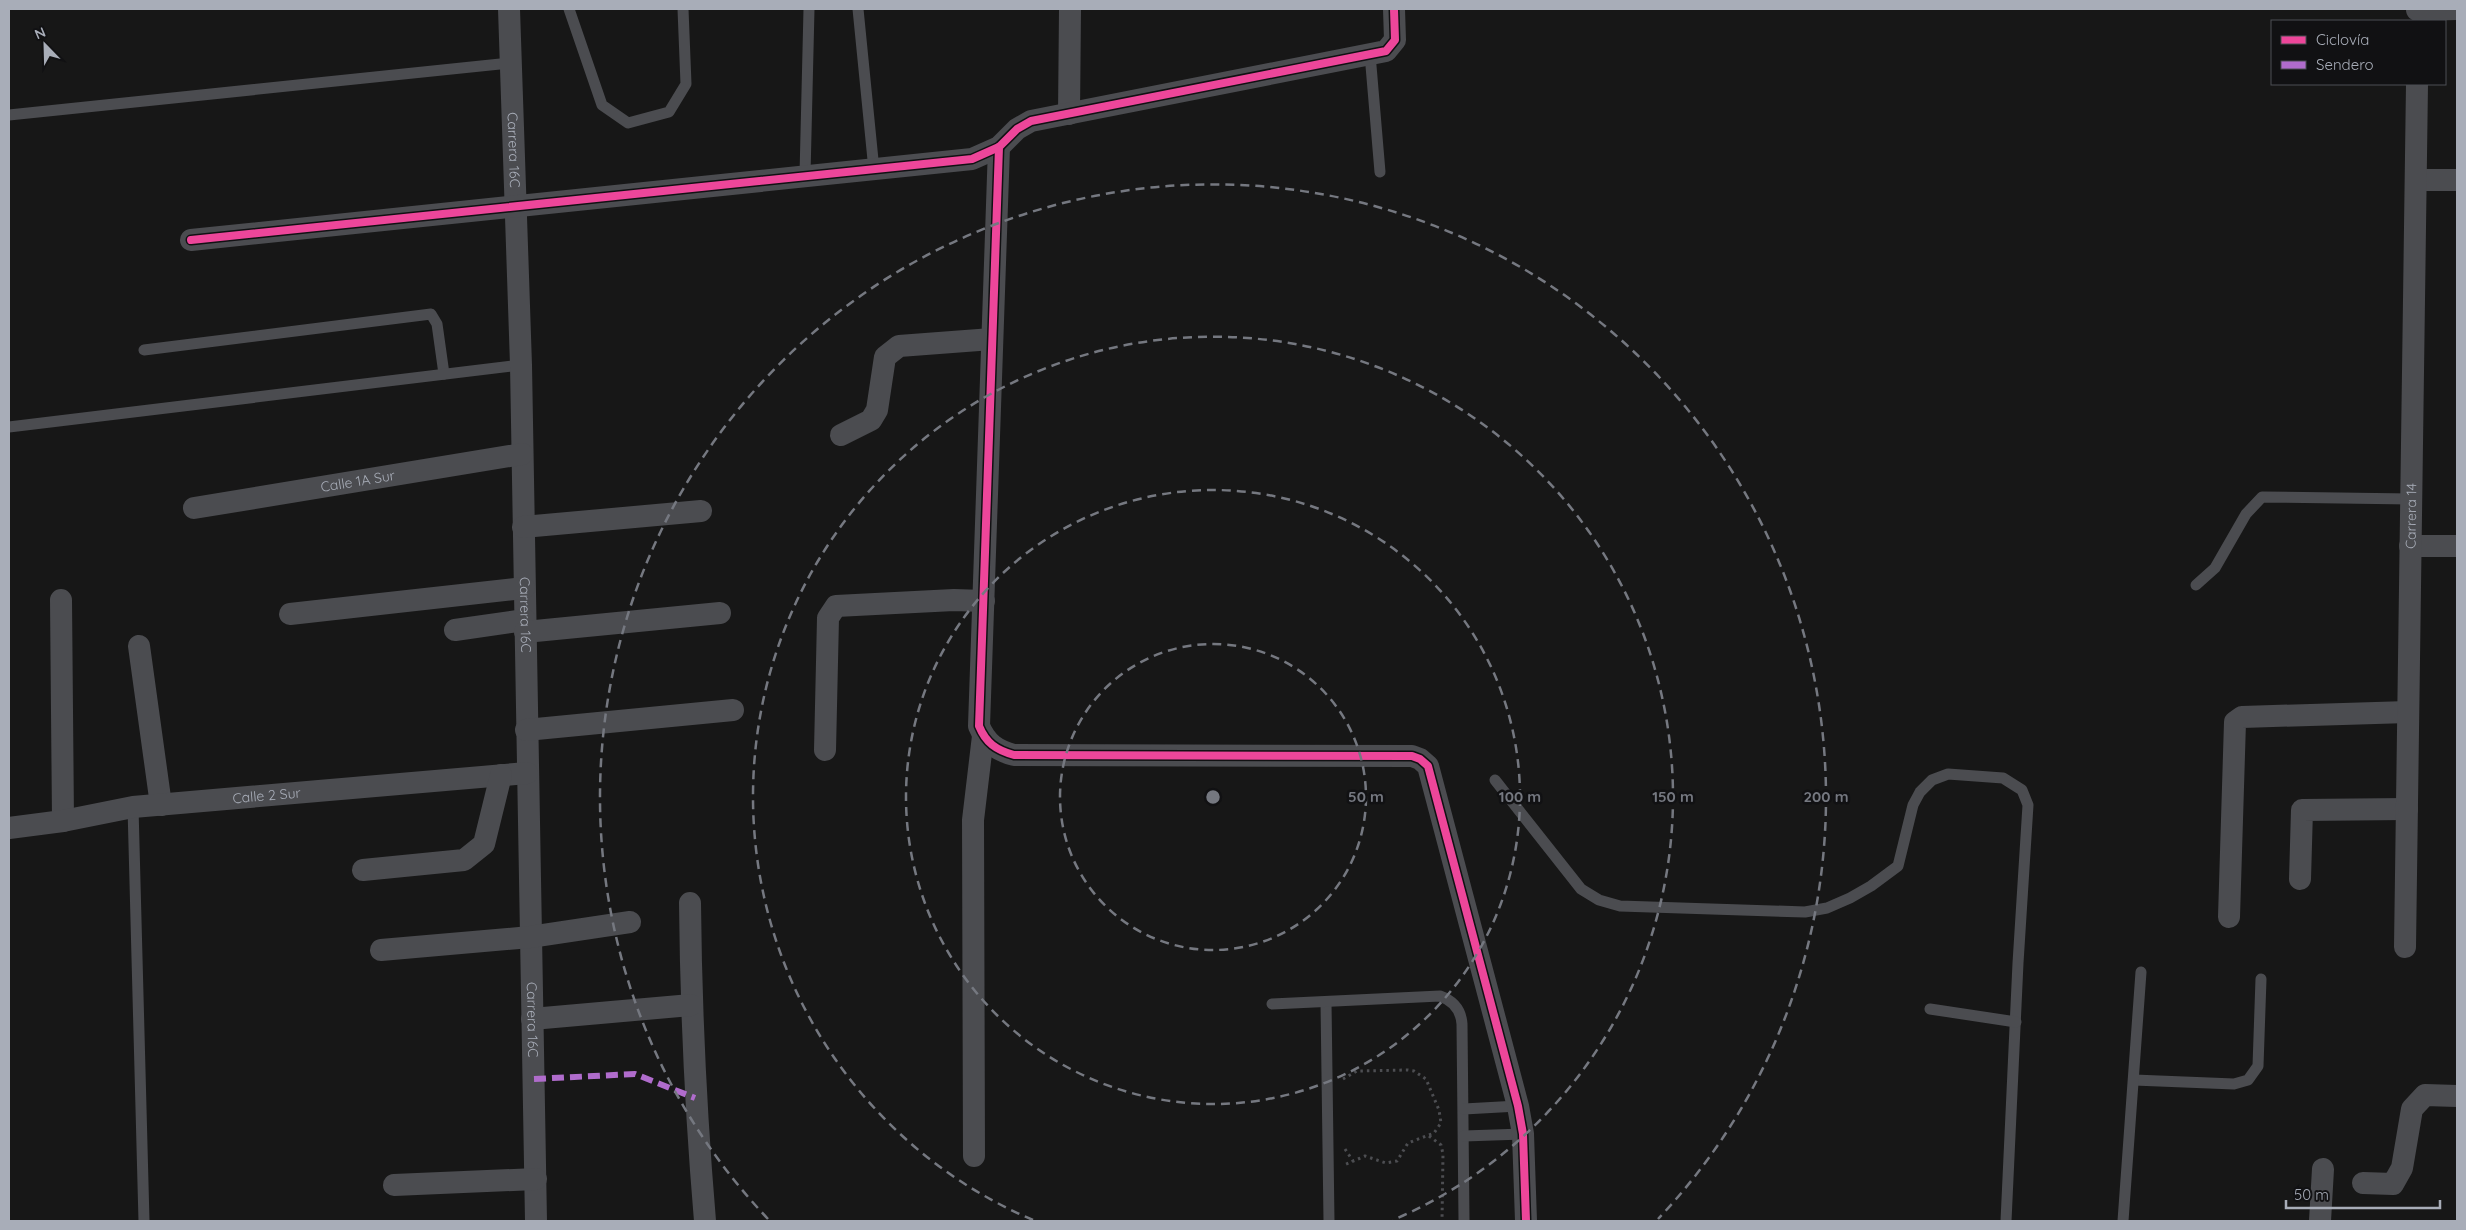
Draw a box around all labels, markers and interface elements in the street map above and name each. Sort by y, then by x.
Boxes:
north arrow [20,20,70,70]
legend [2271,20,2446,85]
text: N [32,23,48,43]
text: Ciclovía [2316,30,2369,49]
text: Sendero [2316,55,2374,74]
street label: Carrera 16C [503,112,524,188]
street label: Calle 1A Sur [319,466,397,496]
street label: Carrera 14 [2402,483,2420,549]
street label: Carrera 16C [516,577,535,653]
street label: Calle 2 Sur [232,783,302,807]
text: 50 m [1348,787,1384,806]
text: 100 m [1499,787,1541,806]
text: 150 m [1652,787,1694,806]
text: 200 m [1804,787,1849,806]
centre of rings [1204,788,1222,806]
street label: Carrera 16C [523,982,542,1058]
scale bar [2286,1178,2440,1210]
text: 50 m [2294,1185,2329,1204]

